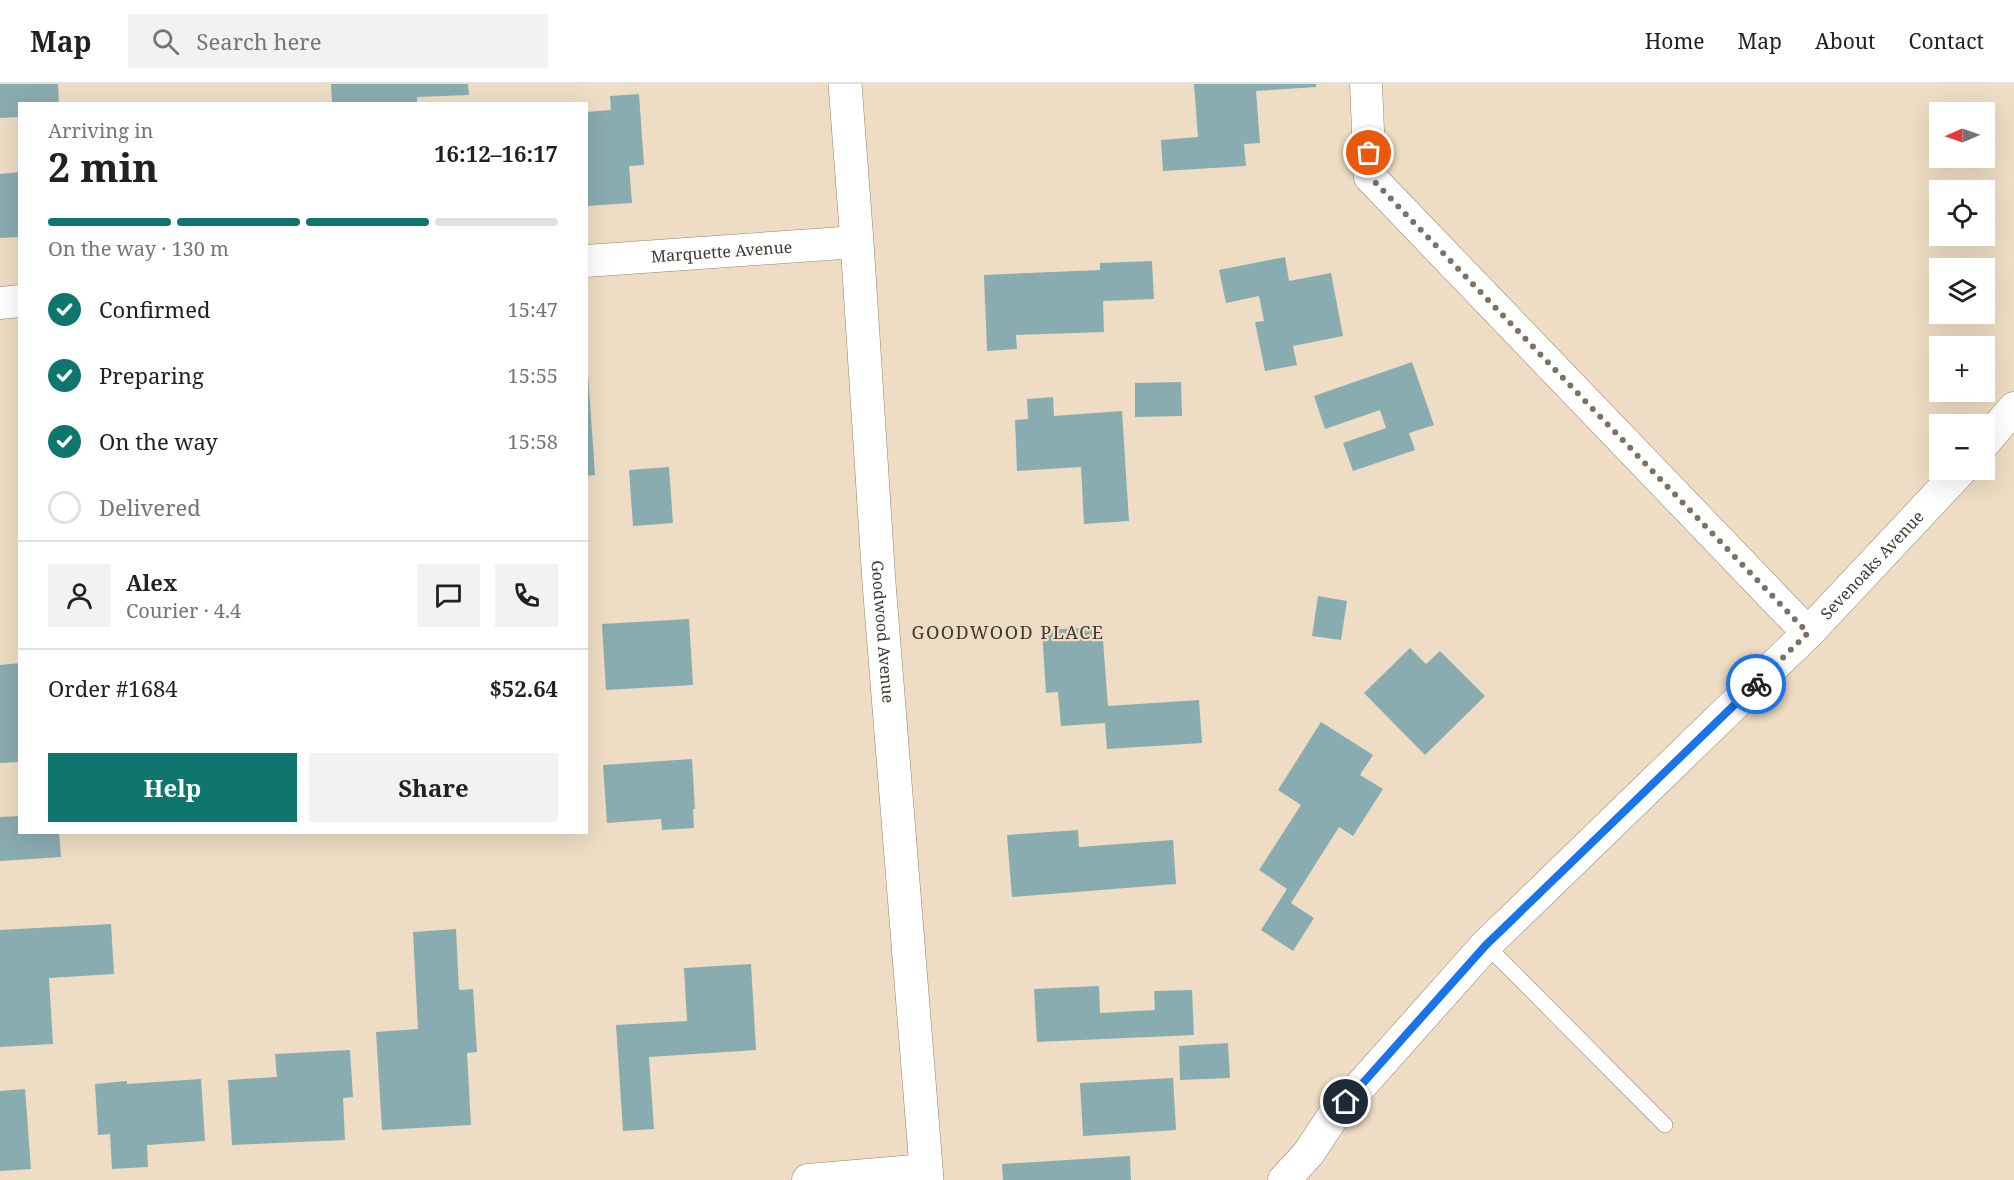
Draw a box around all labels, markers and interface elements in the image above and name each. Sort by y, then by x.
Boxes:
search box [128,14,548,68]
text: Map [30,22,92,60]
icon: search [149,25,182,58]
text: Search here [197,26,321,56]
text: Home [1645,27,1705,55]
text: Map [1738,27,1782,55]
text: About [1815,27,1876,55]
text: Contact [1909,27,1984,55]
north arrow [1929,102,1995,168]
map controls [1929,102,1995,480]
text: Arriving in [48,117,153,144]
pin [1343,127,1394,178]
icon: bag [1352,136,1385,169]
text: 16:12–16:17 [434,138,558,168]
text: 2 min [48,140,158,193]
button: locate [1929,180,1995,246]
text: On the way · 130 m [48,235,229,262]
street label: Marquette Avenue [650,236,793,267]
button: layers [1929,258,1995,324]
icon: check [48,293,81,326]
text: Confirmed [99,294,210,324]
text: 15:47 [508,296,558,323]
button: + [1929,336,1995,402]
icon: check [48,359,81,392]
text: Preparing [99,360,204,390]
text: 15:55 [508,362,558,389]
button: − [1929,414,1995,480]
icon: check [48,425,81,458]
text: On the way [99,426,218,456]
text: 15:58 [508,428,558,455]
text: Delivered [99,492,201,522]
street label: Sevenoaks Avenue [1815,506,1928,624]
street label: Goodwood Avenue [867,560,900,704]
button: person [48,564,111,627]
button: chat [417,564,480,627]
button: phone [495,564,558,627]
text: Alex [126,567,177,597]
text: Courier · 4.4 [126,597,241,624]
district label: GOODWOOD PLACE [912,620,1104,644]
courier [1726,654,1786,714]
icon: bike [1740,668,1773,701]
text: Order #1684 [48,673,178,703]
text: $52.64 [489,673,558,703]
button: Help [48,753,297,822]
button: Share [309,753,558,822]
pin [1320,1076,1371,1127]
icon: home [1329,1085,1362,1118]

